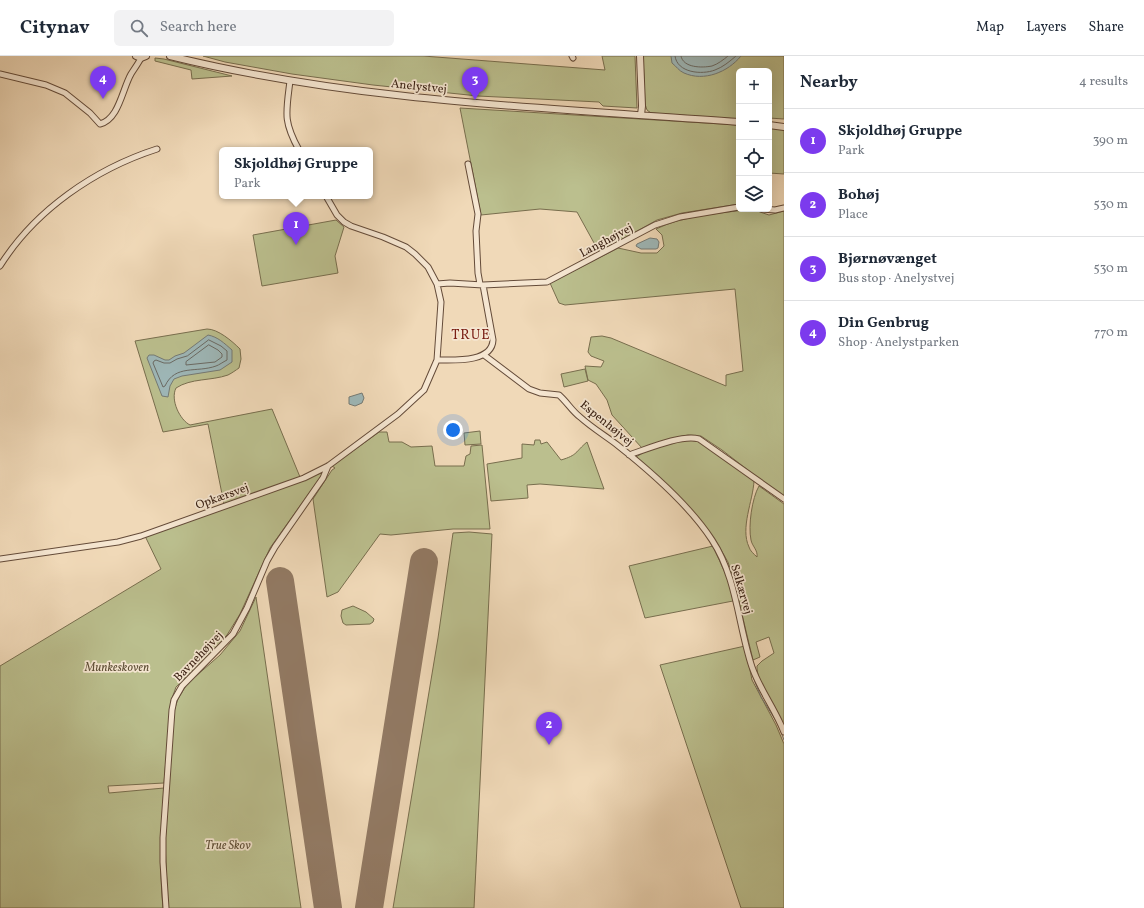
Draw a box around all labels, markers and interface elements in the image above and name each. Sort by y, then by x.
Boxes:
search box [114,10,394,46]
text: Citynav [20,15,90,41]
icon: search [128,17,150,39]
text: Search here [160,17,237,38]
text: Map [976,18,1004,37]
text: Layers [1026,18,1066,37]
text: Share [1088,18,1124,37]
pin: 4 [90,66,116,99]
pin: 3 [462,67,488,100]
map controls [736,68,772,212]
button: + [736,68,772,104]
text: Nearby [800,71,858,94]
text: 4 results [1079,73,1128,91]
street label: Anelystvej [390,76,448,98]
button: − [736,104,772,140]
text: Skjoldhøj Gruppe [838,121,962,142]
text: 1 [810,132,816,150]
text: 390 m [1093,132,1128,150]
button: locate [736,140,772,176]
text: Park [838,142,865,160]
popup [219,147,373,199]
text: Skjoldhøj Gruppe [234,154,358,175]
text: Park [234,175,261,193]
button: layers [736,176,772,212]
text: Bohøj [838,185,879,206]
text: 2 [810,196,816,214]
text: 530 m [1093,196,1128,214]
text: Place [838,206,868,224]
pin: 1 [283,212,309,245]
street label: Langhøjvej [577,220,636,262]
text: Bjørnøvænget [838,249,937,270]
text: 3 [810,260,816,278]
text: 530 m [1093,260,1128,278]
text: Bus stop · Anelystvej [838,270,954,288]
text: Din Genbrug [838,313,929,334]
text: 4 [809,324,817,342]
text: 770 m [1094,324,1128,342]
district label: TRUE [451,326,491,345]
text: Shop · Anelystparken [838,334,959,352]
street label: Espenhøjvej [576,397,636,450]
your location [443,420,463,440]
street label: Opkærsvej [193,480,251,514]
street label: Selkærvej [726,562,756,616]
street label: Bavnehøjvej [171,628,227,685]
park label: Munkeskoven [84,660,149,676]
pin: 2 [536,712,562,745]
park label: True Skov [205,838,251,854]

